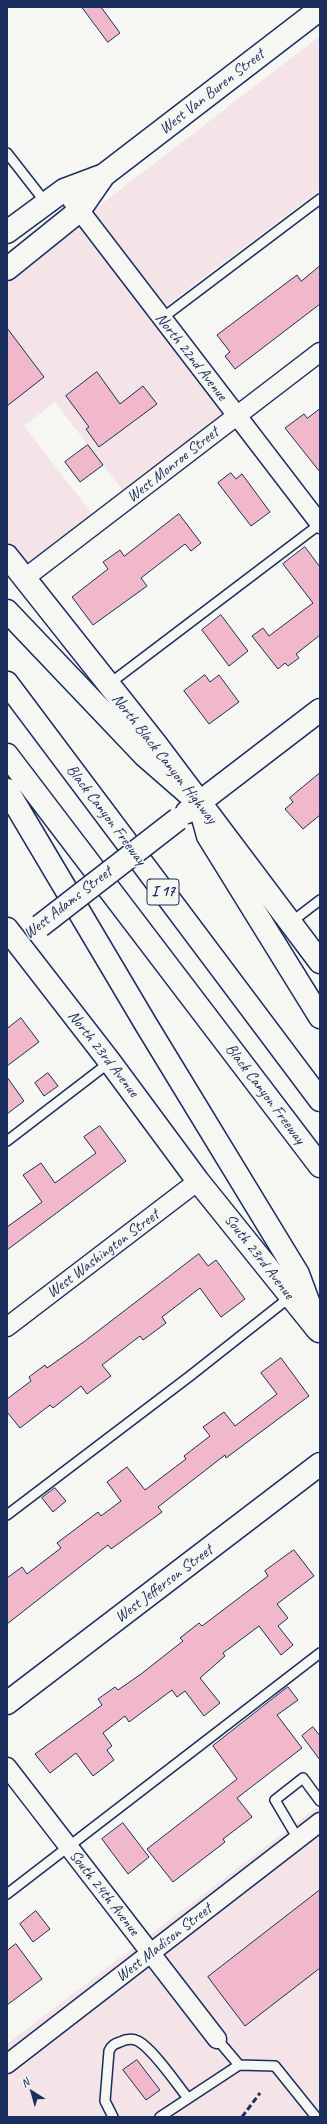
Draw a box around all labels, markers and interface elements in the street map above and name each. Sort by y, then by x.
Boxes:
street label: West Van Buren Street [156,45,268,139]
street label: North 22nd Avenue [151,309,231,405]
street label: West Monroe Street [123,423,223,507]
street label: North Black Canyon Highway [107,690,221,828]
street label: Black Canyon Freeway [62,761,150,869]
street label: West Adams Street [20,863,116,943]
road number: I 17 [147,879,179,905]
street label: North 23rd Avenue [63,1007,143,1101]
street label: Black Canyon Freeway [221,1040,309,1148]
street label: West Washington Street [43,1206,163,1302]
street label: South 23rd Avenue [220,1211,298,1303]
street label: West Jefferson Street [111,1541,217,1627]
street label: South 24th Avenue [65,1846,143,1940]
street label: West Madison Street [112,1900,216,1986]
north arrow [12,2072,52,2112]
text: N [18,2075,32,2090]

